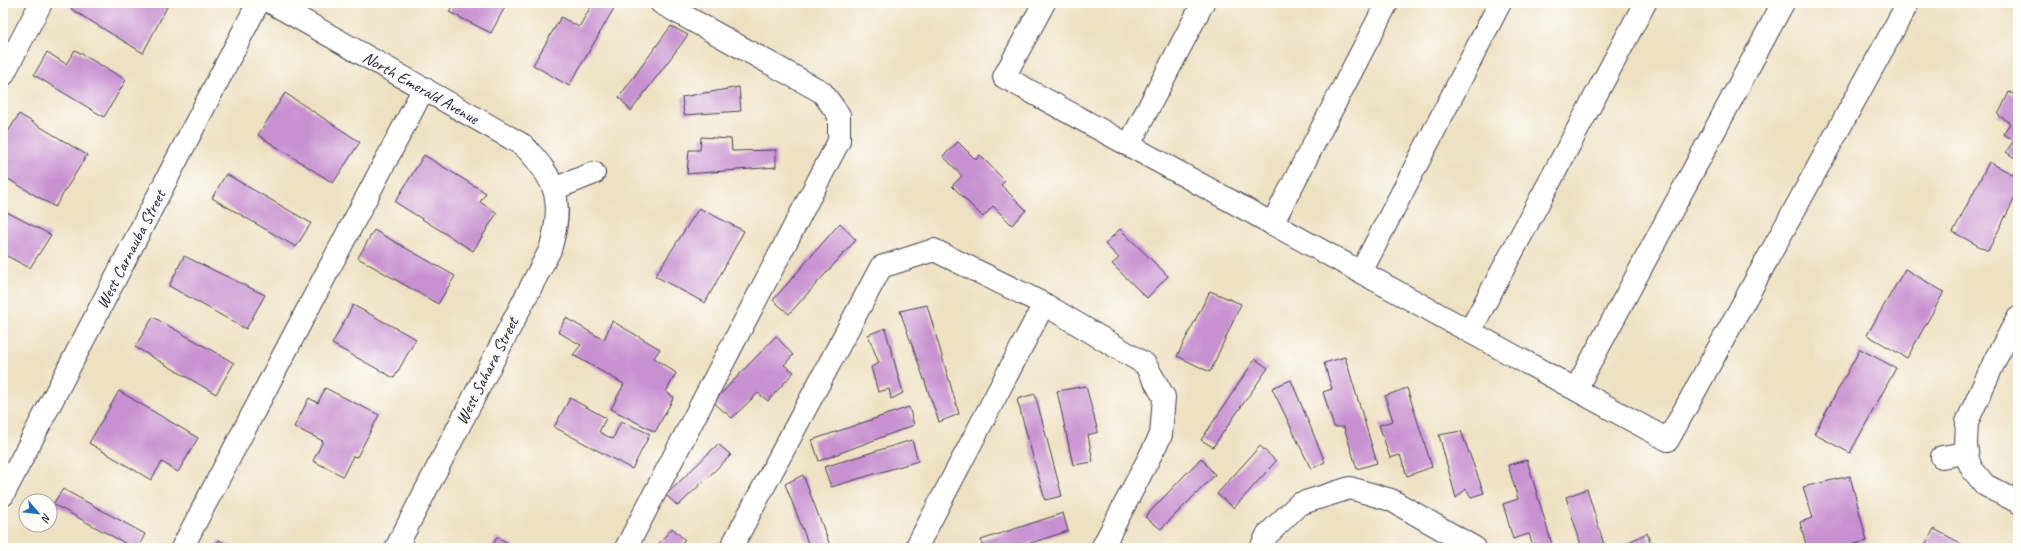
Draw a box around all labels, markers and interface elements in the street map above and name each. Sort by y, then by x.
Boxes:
street label: North Emerald Avenue [359,46,484,129]
street label: West Carnauba Street [91,184,171,312]
street label: West Sahara Street [451,312,524,428]
north arrow [18,493,58,533]
text: N [38,511,55,526]

